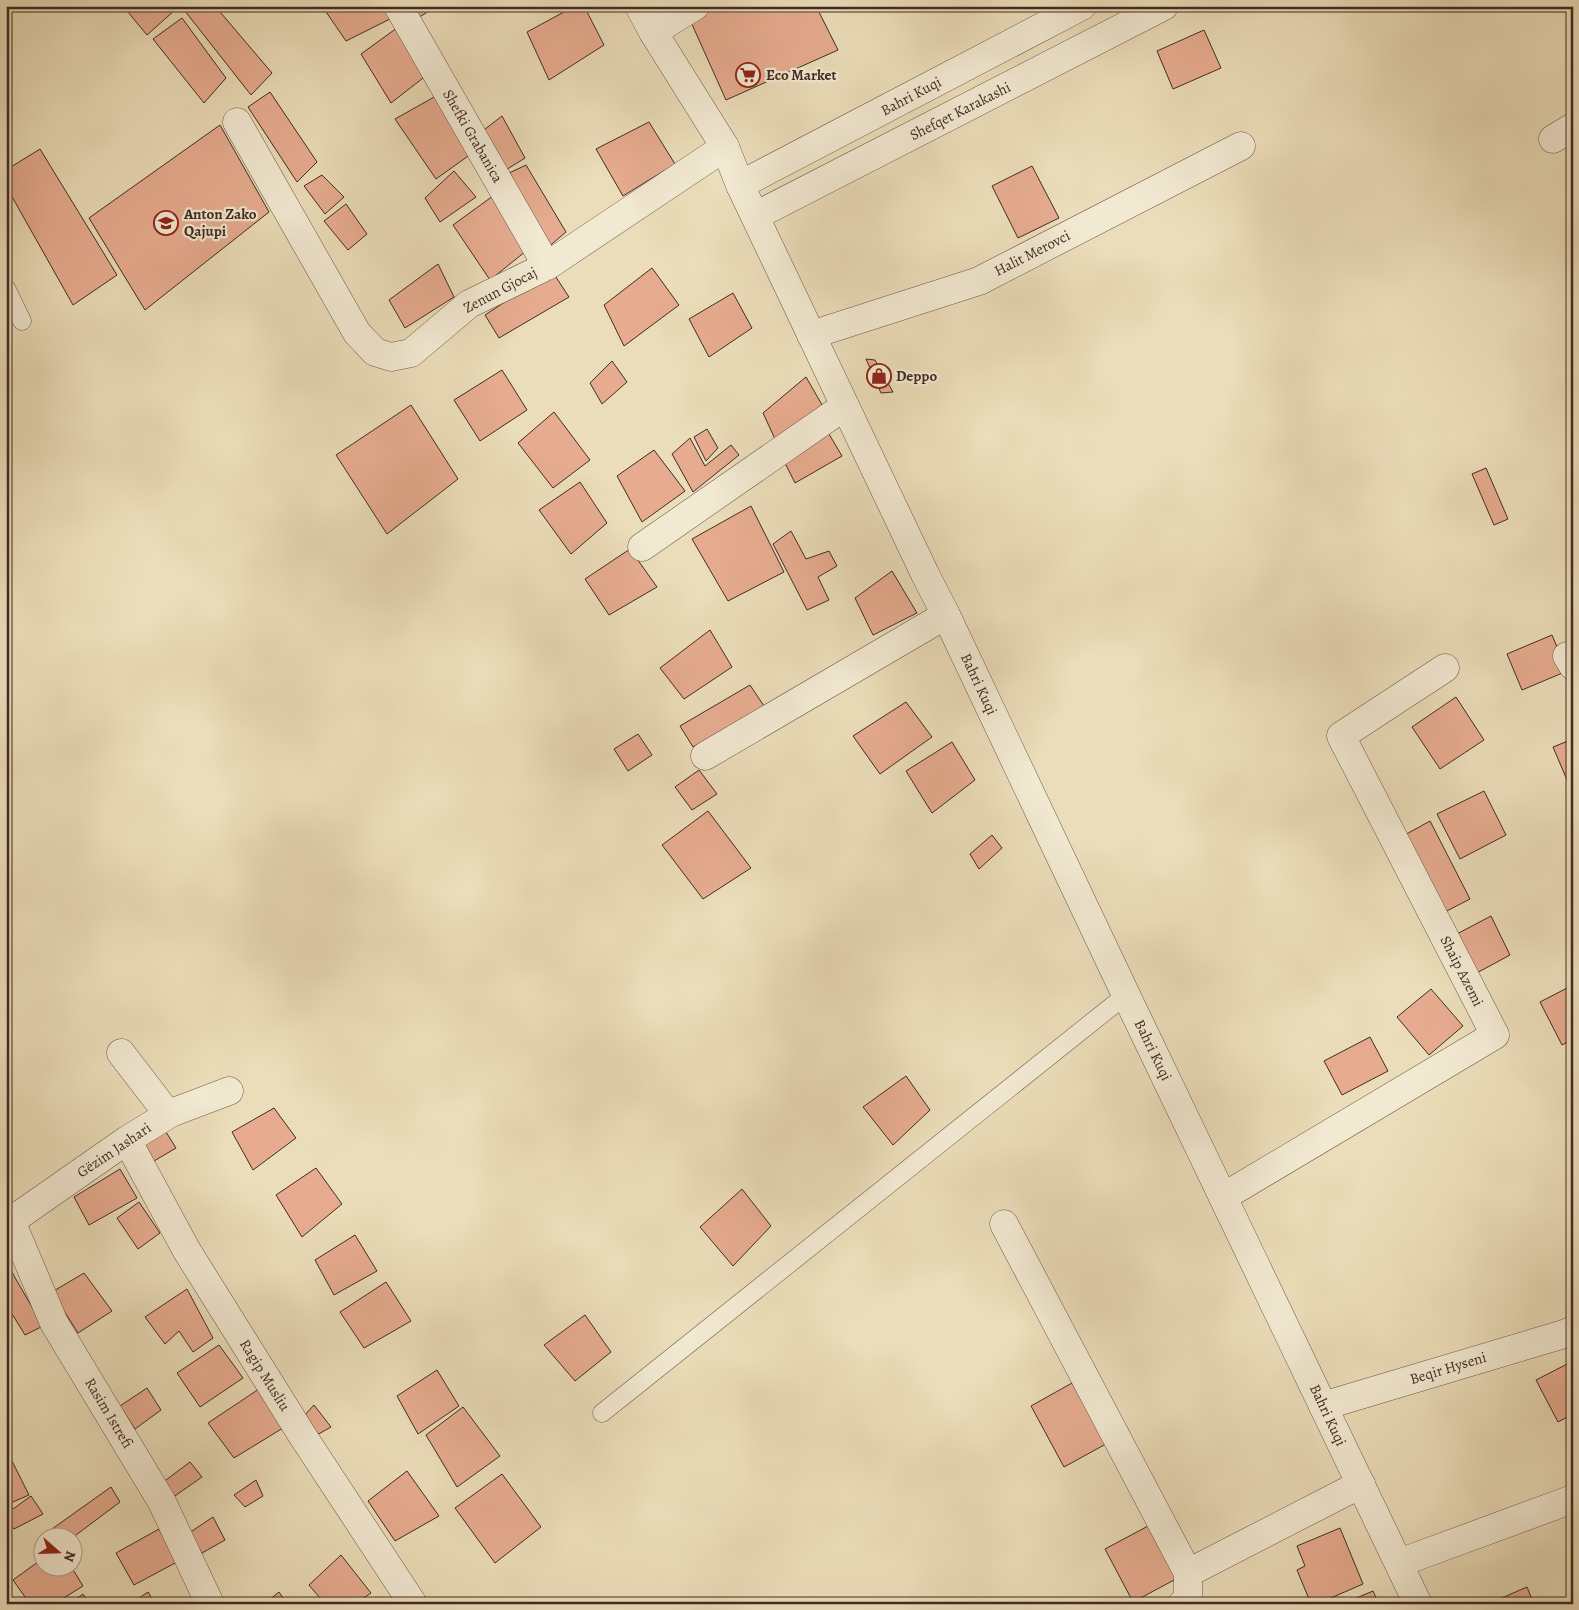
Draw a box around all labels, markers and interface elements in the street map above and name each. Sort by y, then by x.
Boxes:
supermarket icon: Eco Market [735,62,761,88]
place label: Eco Market [766,65,836,85]
street label: Bahri Kuqi [877,72,945,120]
street label: Shefqet Karakashi [906,77,1014,145]
street label: Shefki Grabanica [438,86,508,186]
place label: Anton Zako Qajupi [183,204,257,241]
school or university icon: Anton Zako Qajupi [153,210,179,236]
street label: Halit Merovci [991,225,1073,281]
street label: Zenun Gjocaj [460,262,540,318]
shop icon: Deppo [866,363,892,389]
place label: Deppo [896,366,937,386]
street label: Bahri Kuqi [956,650,1002,718]
street label: Shaip Azemi [1436,932,1488,1010]
street label: Bahri Kuqi [1130,1016,1176,1084]
street label: Gëzim Jashari [73,1118,155,1182]
street label: Ragip Musliu [235,1335,295,1415]
street label: Beqir Hyseni [1407,1347,1489,1389]
street label: Rasim Istrefi [80,1374,138,1452]
street label: Bahri Kuqi [1305,1381,1351,1449]
north arrow [32,1528,82,1578]
text: N [59,1548,80,1564]

